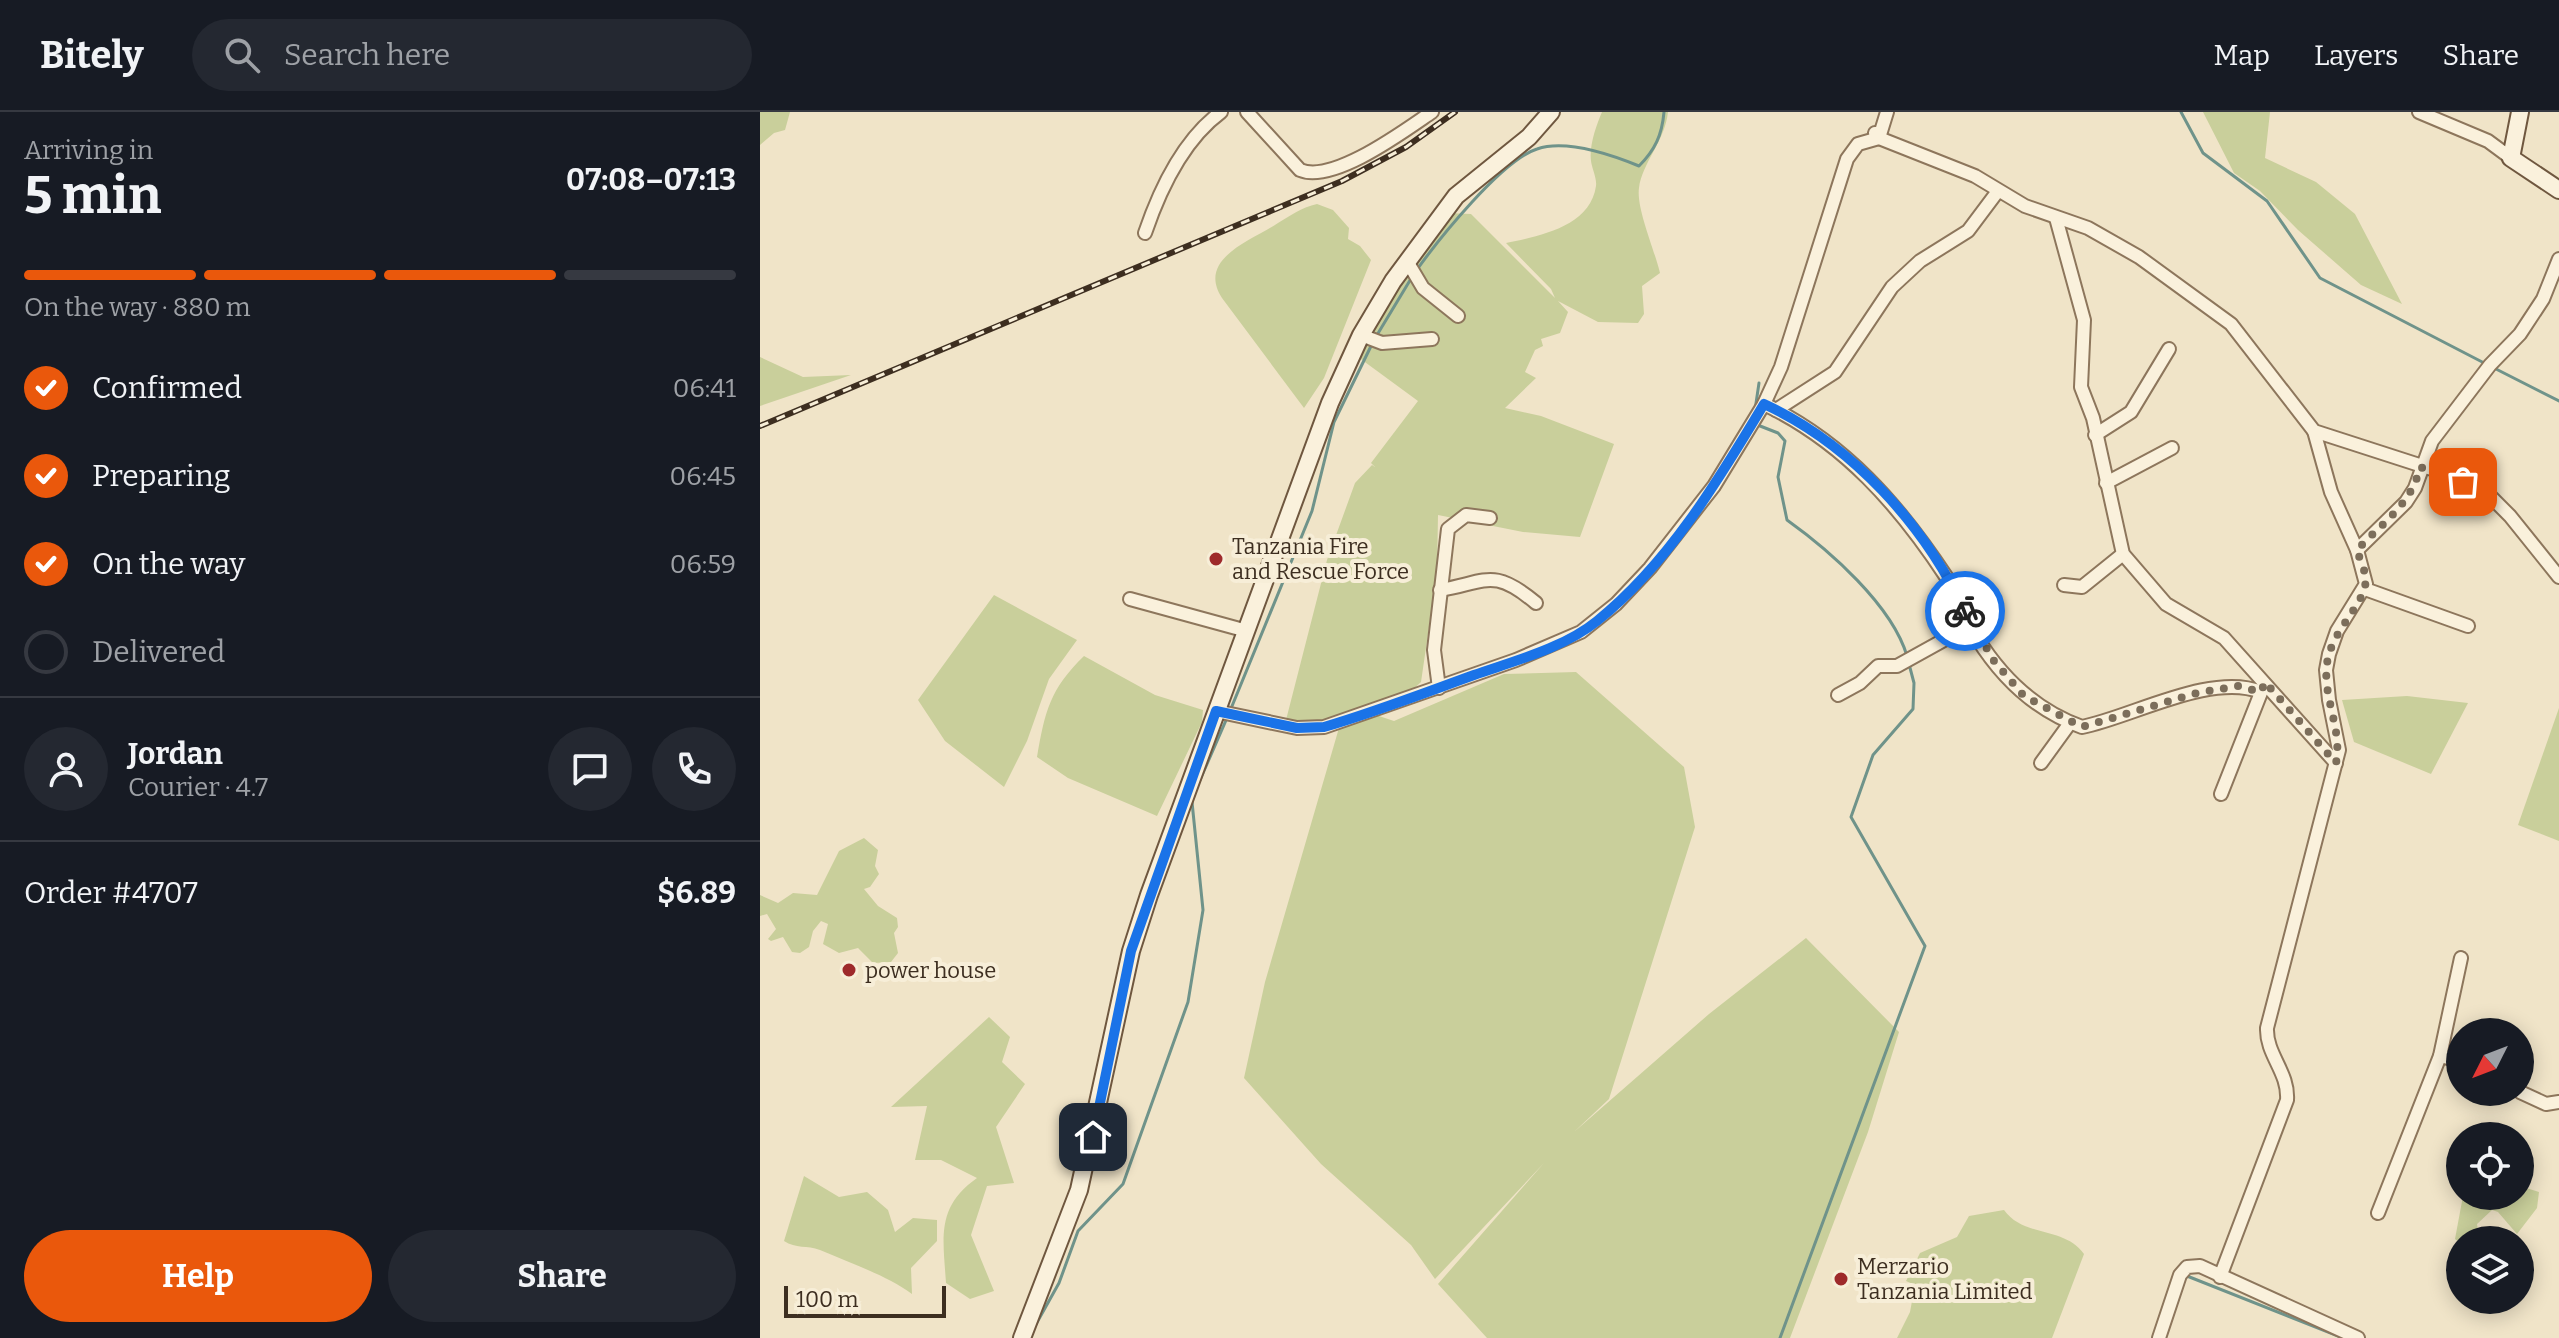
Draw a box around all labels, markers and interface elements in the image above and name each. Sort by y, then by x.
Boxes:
search box [192,19,752,91]
text: Bitely [40,32,144,78]
icon: search [220,33,264,77]
text: Search here [284,37,450,73]
text: Map [2213,39,2270,72]
text: Layers [2314,39,2398,72]
text: Share [2442,39,2519,72]
text: Arriving in [24,135,153,166]
text: 07:08–07:13 [566,162,736,198]
text: 5 min [24,164,161,227]
text: On the way · 880 m [24,292,251,323]
icon: check [24,366,68,410]
text: Confirmed [92,370,242,406]
text: 06:41 [673,373,736,404]
pin [2429,448,2497,516]
icon: check [24,454,68,498]
text: Preparing [92,458,230,494]
icon: bag [2441,460,2485,504]
text: 06:45 [670,461,736,492]
place label: Tanzania Fire and Rescue Force [1232,533,1409,585]
icon: check [24,542,68,586]
text: On the way [92,546,245,582]
text: 06:59 [670,549,736,580]
marker: Tanzania Fire and Rescue Force [1207,550,1225,568]
courier [1925,571,2005,651]
icon: bike [1943,589,1987,633]
text: Delivered [92,634,225,670]
button: person [24,727,108,811]
button: chat [548,727,632,811]
button: phone [652,727,736,811]
text: Jordan [128,736,223,772]
text: Courier · 4.7 [128,772,268,803]
text: Order #4707 [24,875,198,911]
text: $6.89 [657,875,736,911]
place label: power house [865,957,996,984]
marker: power house [840,961,858,979]
north arrow [2446,1018,2534,1106]
map controls [2446,1018,2534,1314]
pin [1059,1103,1127,1171]
icon: home [1071,1115,1115,1159]
button: locate [2446,1122,2534,1210]
button: layers [2446,1226,2534,1314]
button: Help [24,1230,372,1322]
button: Share [388,1230,736,1322]
place label: Merzario Tanzania Limited [1857,1253,2032,1305]
marker: Merzario Tanzania Limited [1832,1270,1850,1288]
scale bar [784,1282,946,1318]
text: 100 m [796,1286,859,1313]

